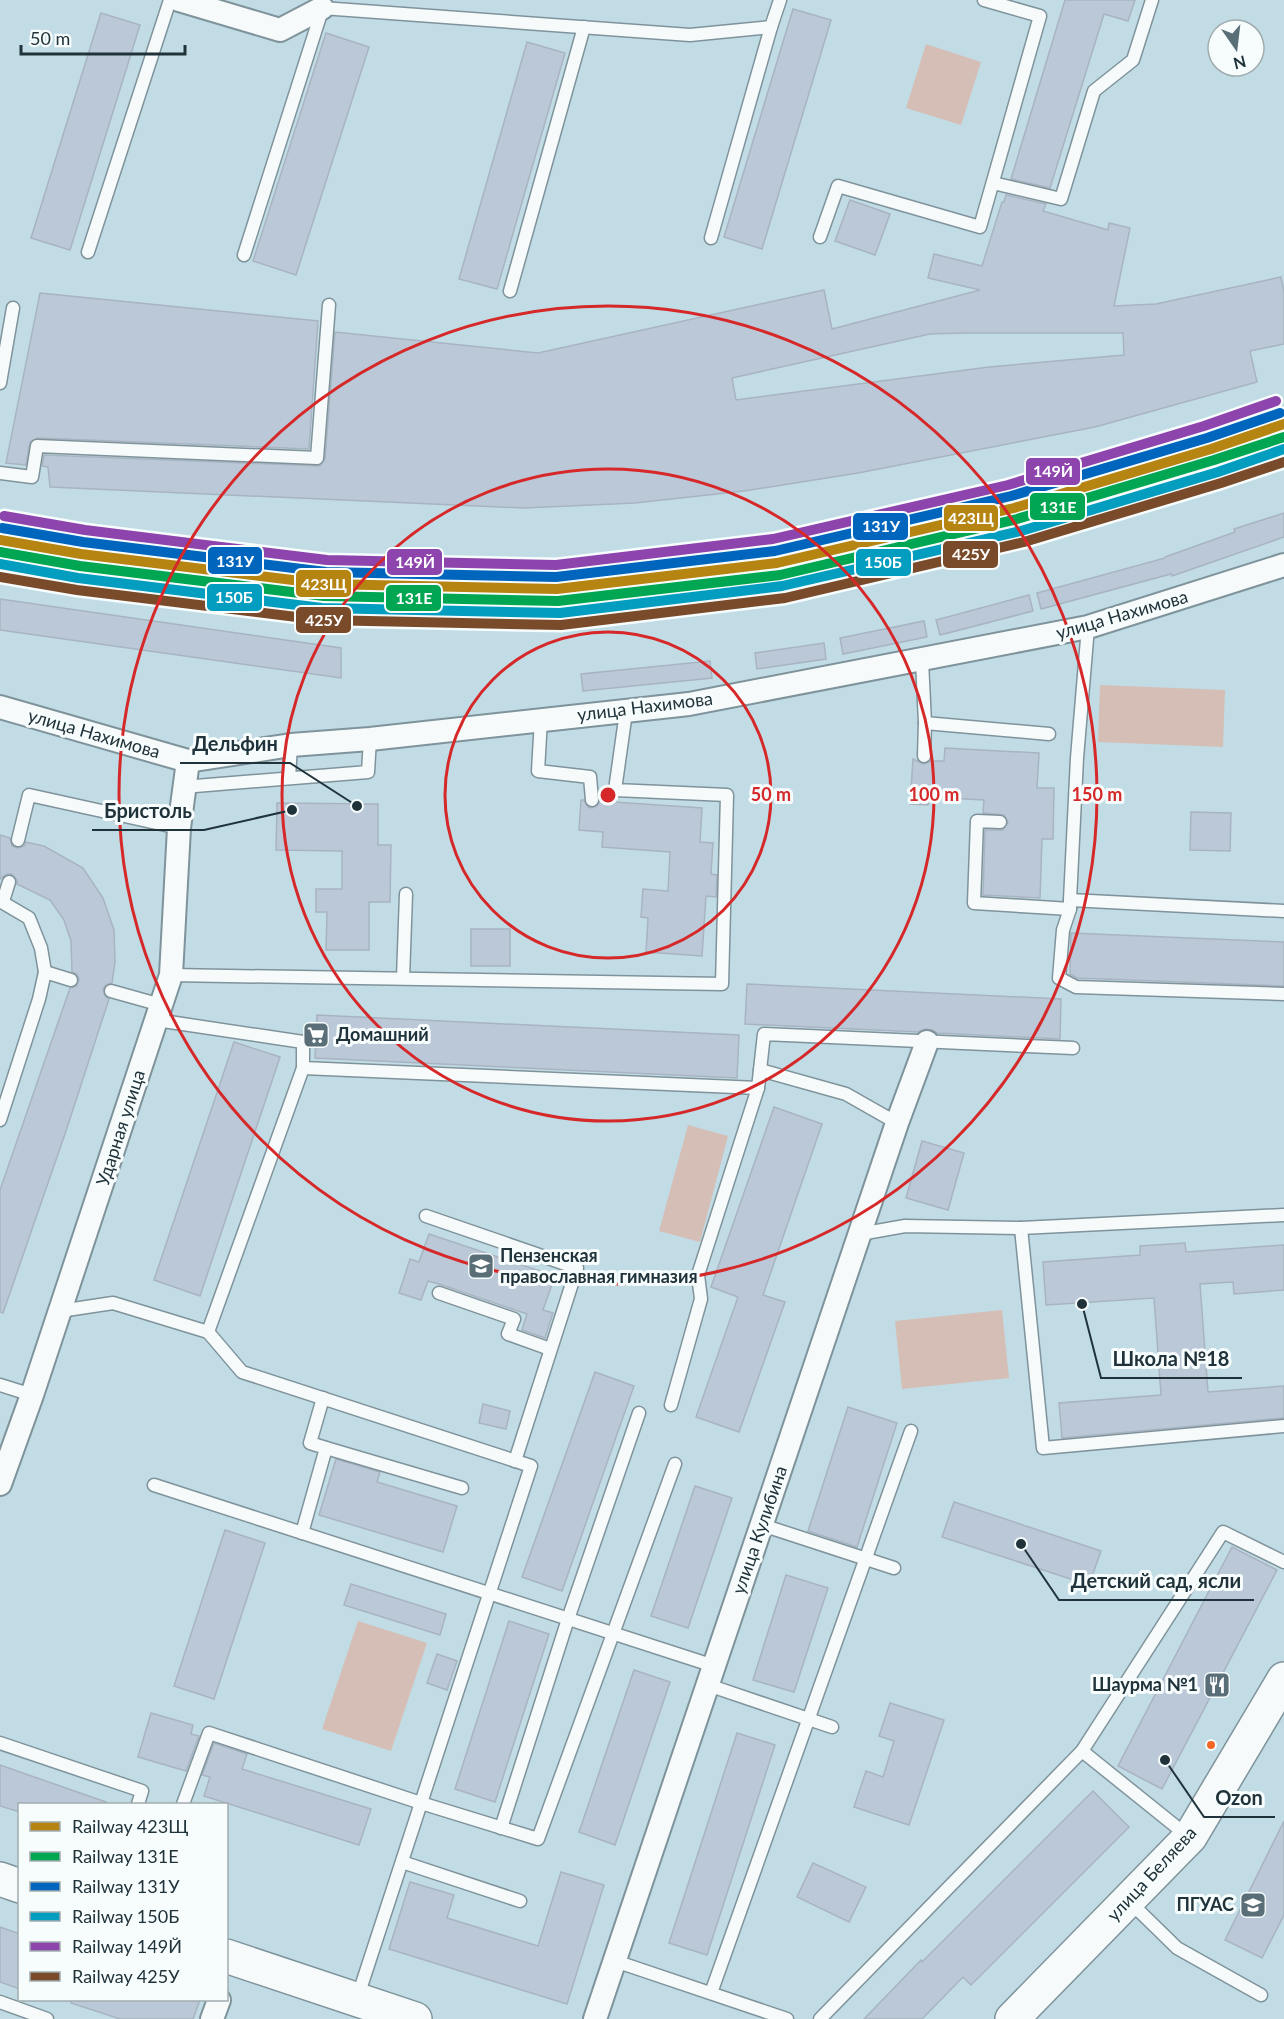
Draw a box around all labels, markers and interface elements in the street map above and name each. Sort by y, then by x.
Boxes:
scale bar [21,18,184,56]
north arrow [1206,18,1266,78]
text: 50 m [30,27,70,49]
text: N [1231,52,1248,74]
line badge: 149Й [1025,457,1081,486]
text: 149Й [1033,461,1073,480]
line badge: 131Е [1029,492,1086,521]
text: 131Е [1039,497,1077,516]
line badge: 423Щ [943,504,999,532]
text: 423Щ [948,508,994,527]
line badge: 131У [852,512,909,541]
text: 131У [862,516,901,535]
line badge: 425У [942,540,999,569]
text: 425У [952,544,991,563]
line badge: 131У [207,546,263,575]
line badge: 149Й [386,548,443,576]
line badge: 150Б [855,548,912,577]
text: 131У [216,551,255,570]
text: 149Й [395,552,435,571]
text: 150Б [864,552,902,571]
line badge: 423Щ [295,569,352,598]
text: 423Щ [301,574,347,593]
line badge: 150Б [206,583,263,612]
line badge: 131Е [385,584,442,612]
street label: улица Нахимова [1053,585,1190,643]
text: 150Б [215,587,253,606]
text: 131Е [395,588,433,607]
line badge: 425У [295,606,352,634]
text: 425У [305,610,344,629]
street label: улица Нахимова [576,687,714,725]
street label: улица Нахимова [26,704,163,762]
callout: Дельфин [180,725,290,763]
text: Дельфин [192,731,278,755]
text: 50 m [751,783,791,805]
text: 100 m [909,783,959,805]
text: 150 m [1072,783,1122,805]
centre of rings [598,785,618,805]
callout: Бристоль [92,792,204,830]
text: Бристоль [104,798,192,822]
supermarket icon: Домашний [301,1020,331,1050]
place label: Домашний [336,1023,429,1045]
street label: Ударная улица [91,1067,149,1189]
place label: Пензенская православная гимназия [500,1244,698,1287]
school or university icon: Пензенская православная гимназия [466,1251,496,1281]
callout: Школа №18 [1101,1340,1242,1378]
text: Школа №18 [1113,1346,1229,1370]
street label: улица Кулибина [727,1463,791,1597]
callout: Детский сад, ясли [1059,1562,1254,1600]
text: Детский сад, ясли [1071,1568,1241,1592]
restaurant icon: Шаурма №1 [1202,1670,1232,1700]
place label: Шаурма №1 [1092,1673,1198,1695]
unlabelled marker [1205,1739,1217,1751]
callout: Ozon [1204,1779,1275,1817]
text: Ozon [1215,1785,1263,1809]
legend [18,1803,228,2001]
text: Railway 423Щ [72,1815,188,1837]
street label: улица Беляева [1102,1822,1201,1925]
text: Railway 131Е [72,1845,179,1867]
text: Railway 131У [72,1875,180,1897]
school or university icon: ПГУАС [1238,1890,1268,1920]
place label: ПГУАС [1176,1893,1234,1915]
text: Railway 150Б [72,1905,179,1927]
text: Railway 149Й [72,1935,182,1957]
text: Railway 425У [72,1965,180,1987]

